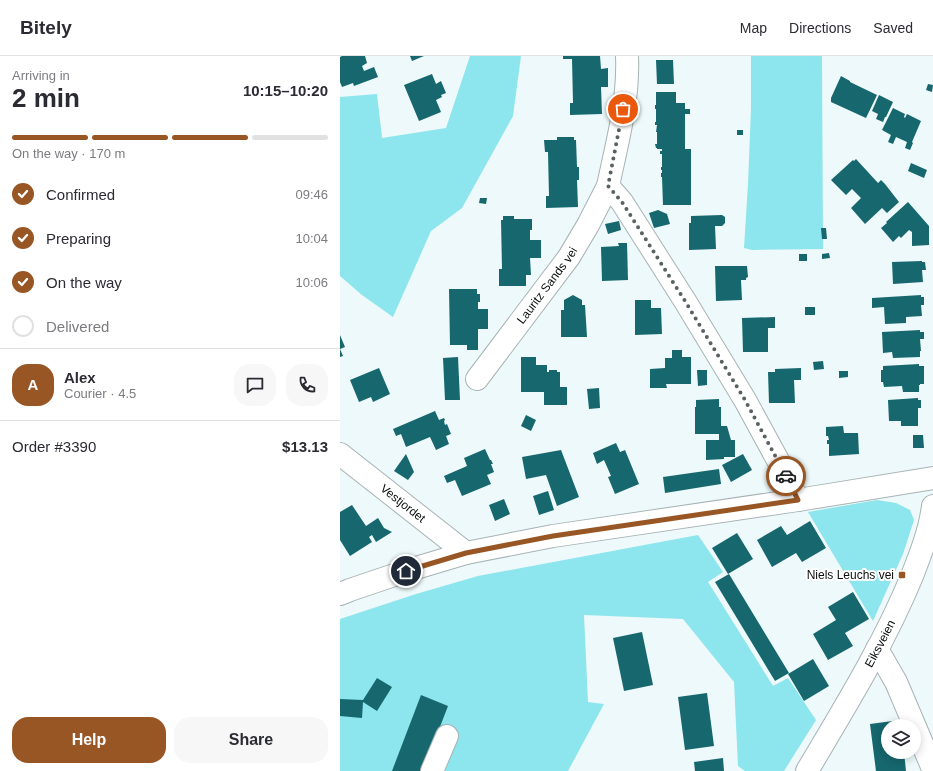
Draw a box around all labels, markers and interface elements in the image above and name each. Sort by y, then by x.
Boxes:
text: Bitely [20,17,72,38]
text: Map [740,20,767,36]
text: Directions [789,20,851,36]
text: Saved [873,20,913,36]
text: Arriving in [12,68,70,83]
text: 10:15–10:20 [243,82,328,99]
text: 2 min [12,83,80,113]
pin [606,92,640,126]
icon: bag [612,98,634,120]
text: On the way · 170 m [12,146,125,161]
icon: check [12,183,34,205]
text: Confirmed [46,186,115,203]
text: 09:46 [295,187,328,202]
icon: check [12,227,34,249]
text: Preparing [46,230,111,247]
text: 10:04 [295,231,328,246]
street label: Lauritz Sands vei [514,245,580,327]
icon: check [12,271,34,293]
text: On the way [46,274,122,291]
text: 10:06 [295,275,328,290]
text: Delivered [46,318,109,335]
button: chat [234,364,276,406]
button: phone [286,364,328,406]
text: Alex [64,369,96,386]
text: A [28,376,38,393]
text: Courier · 4.5 [64,386,136,401]
text: Order #3390 [12,438,96,455]
text: $13.13 [282,438,328,455]
courier [766,456,806,496]
icon: car [775,465,797,487]
street label: Vestjordet [378,481,429,526]
pin [389,554,423,588]
icon: home [395,560,417,582]
place label: Niels Leuchs vei [807,568,894,582]
marker: Niels Leuchs vei [897,570,907,580]
street label: Eiksveien [862,618,898,670]
button: Help [12,717,166,763]
button: Share [174,717,328,763]
map controls [881,719,921,759]
button: layers [881,719,921,759]

